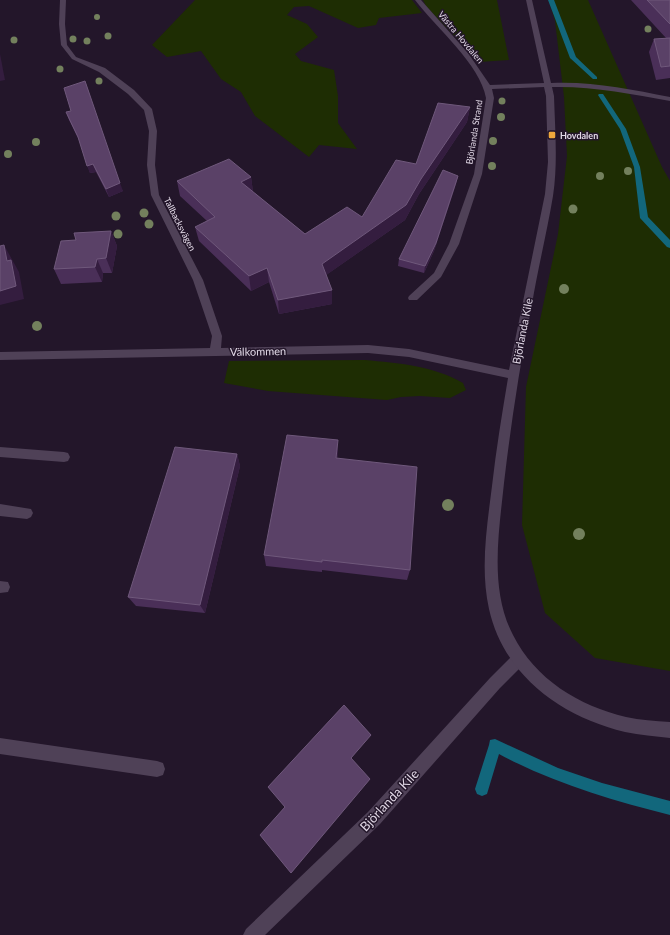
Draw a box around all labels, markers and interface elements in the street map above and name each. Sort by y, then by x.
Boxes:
street label: Västra Hovdalen [436,9,486,65]
street label: Björlanda Strand [463,99,485,165]
marker: Hovdalen [547,130,557,140]
place label: Hovdalen [560,130,598,141]
street label: Tallbacksvägen [162,195,198,253]
street label: Björlanda Kile [509,297,535,365]
street label: Välkommen [230,344,286,358]
street label: Björlanda Kile [356,766,422,834]

